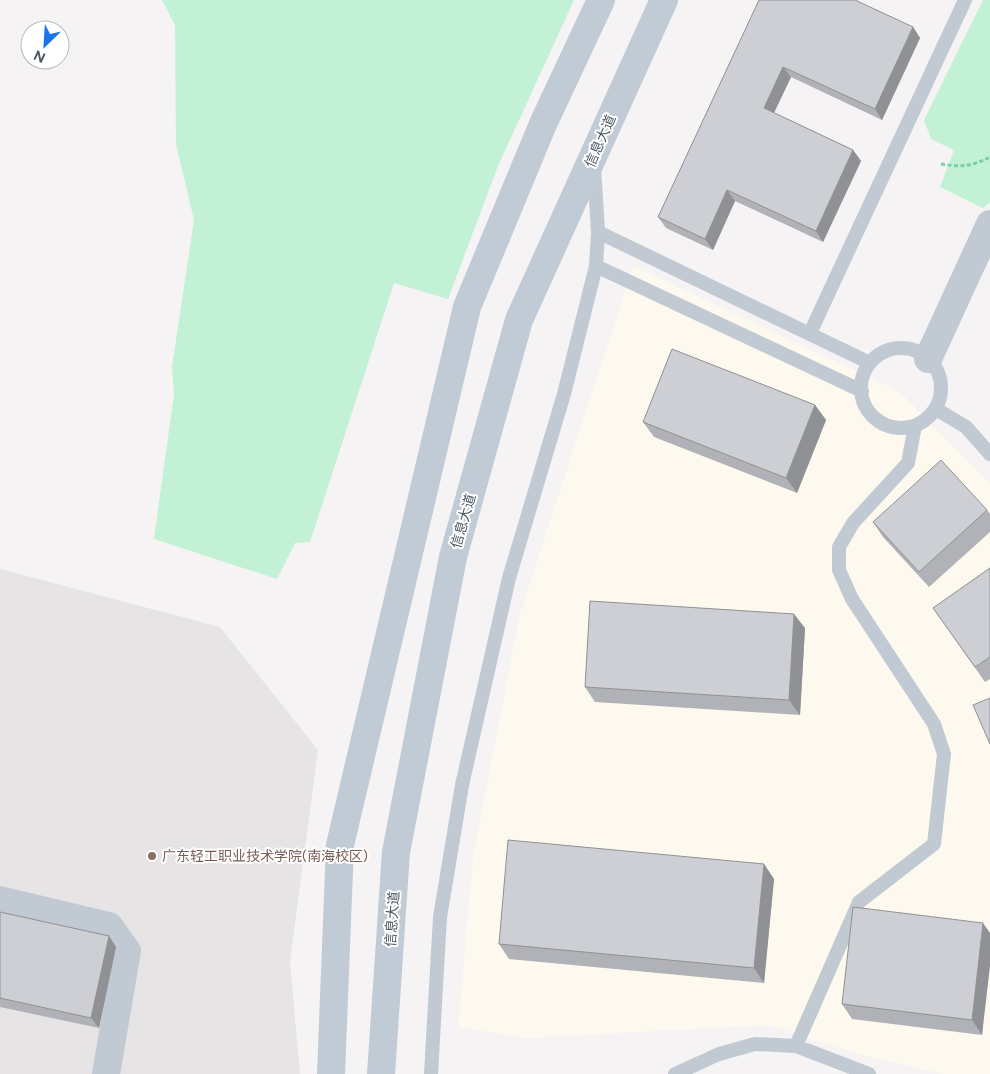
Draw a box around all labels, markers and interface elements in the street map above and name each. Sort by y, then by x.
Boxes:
north arrow [20,20,70,70]
text: N [31,46,48,66]
street label: 信息大道 [581,112,620,170]
street label: 信息大道 [448,492,479,550]
place label: 广东轻工职业技术学院(南海校区) [162,848,368,865]
marker: 广东轻工职业技术学院(南海校区) [146,850,158,862]
street label: 信息大道 [382,891,403,948]

